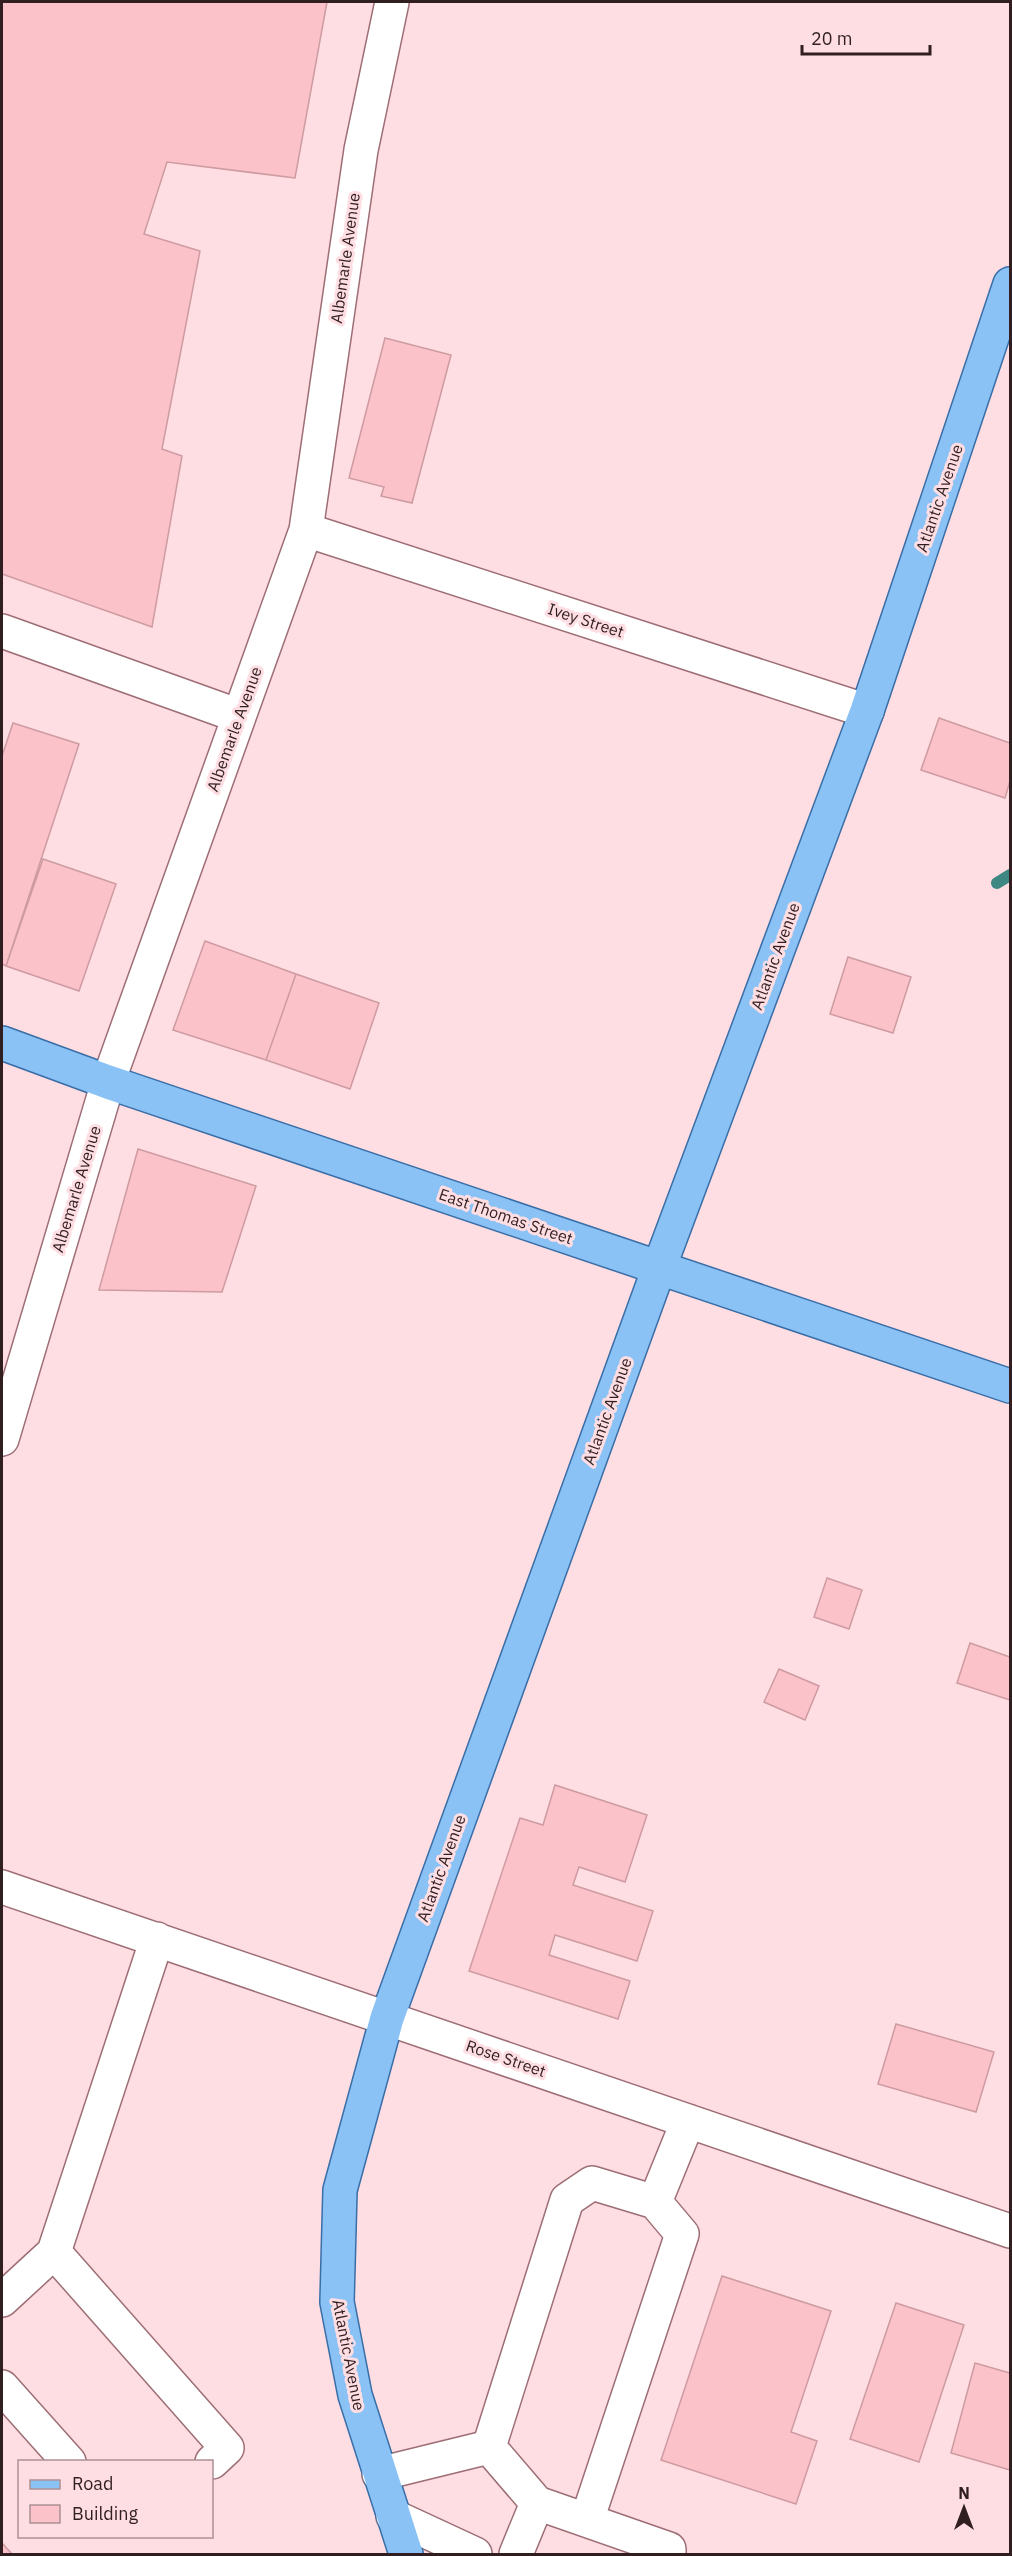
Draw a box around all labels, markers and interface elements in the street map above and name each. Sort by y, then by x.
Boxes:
scale bar [802,18,930,56]
text: 20 m [811,27,853,50]
street label: Albemarle Avenue [326,191,364,324]
street label: Atlantic Avenue [911,441,967,555]
street label: Ivey Street [546,598,626,642]
street label: Albemarle Avenue [202,664,266,794]
street label: Atlantic Avenue [746,899,804,1012]
street label: Albemarle Avenue [47,1123,105,1255]
street label: East Thomas Street [436,1184,576,1248]
street label: Atlantic Avenue [578,1354,636,1467]
street label: Atlantic Avenue [412,1811,470,1924]
street label: Rose Street [463,2035,549,2081]
street label: Atlantic Avenue [328,2298,370,2412]
legend [18,2460,213,2538]
text: Road [72,2472,113,2495]
north arrow [934,2478,994,2538]
text: N [958,2483,970,2503]
text: Building [72,2502,139,2525]

